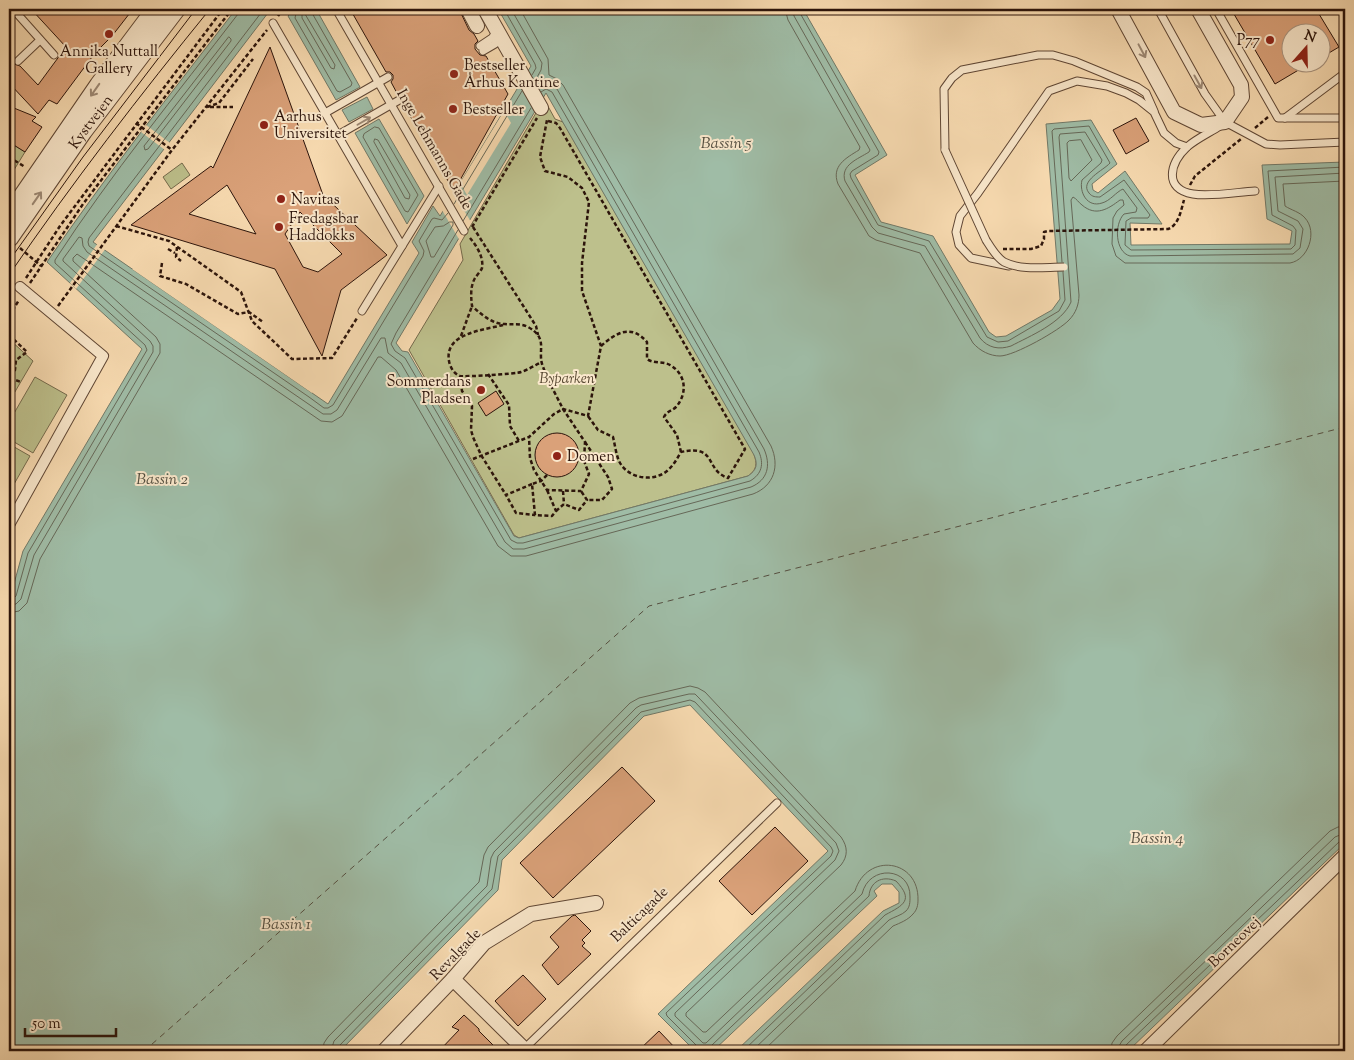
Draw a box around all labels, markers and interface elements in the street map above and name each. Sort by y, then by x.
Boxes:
north arrow [1282,22,1332,72]
text: N [1301,26,1318,49]
marker: Annika Nuttall Gallery [103,28,115,40]
place label: P77 [1237,31,1260,52]
marker: P77 [1264,34,1276,46]
place label: Annika Nuttall Gallery [60,42,158,80]
one-way arrow [1137,44,1147,58]
place label: Bestseller Århus Kantine [464,56,559,94]
marker: Bestseller Århus Kantine [448,68,460,80]
one-way arrow [1194,75,1204,89]
one-way arrow [90,83,100,97]
street label: Inge Lehmanns Gade [391,85,477,214]
street label: Kystvejen [64,91,119,154]
place label: Bestseller [463,100,524,121]
marker: Bestseller [447,103,459,115]
place label: Aarhus Universitet [274,107,347,145]
one-way arrow [356,115,370,125]
marker: Aarhus Universitet [258,119,270,131]
water label: Bassin 5 [701,133,752,156]
place label: Navitas [291,190,340,211]
one-way arrow [32,191,42,205]
marker: Navitas [275,193,287,205]
place label: Fredagsbar Haddokks [289,209,359,247]
marker: Fredagsbar Haddokks [273,221,285,233]
park label: Byparken [539,369,595,390]
place label: Sommerdans Pladsen [386,372,471,410]
marker: Sommerdans Pladsen [475,384,487,396]
place label: Domen [567,447,615,468]
marker: Domen [551,450,563,462]
water label: Bassin 2 [136,469,188,492]
water label: Bassin 4 [1131,828,1183,851]
street label: Balticagade [607,882,673,948]
street label: Borneovej [1204,913,1266,973]
water label: Bassin 1 [261,914,311,937]
street label: Revalgade [426,924,486,986]
scale bar [25,1005,116,1037]
text: 50 m [31,1014,61,1035]

